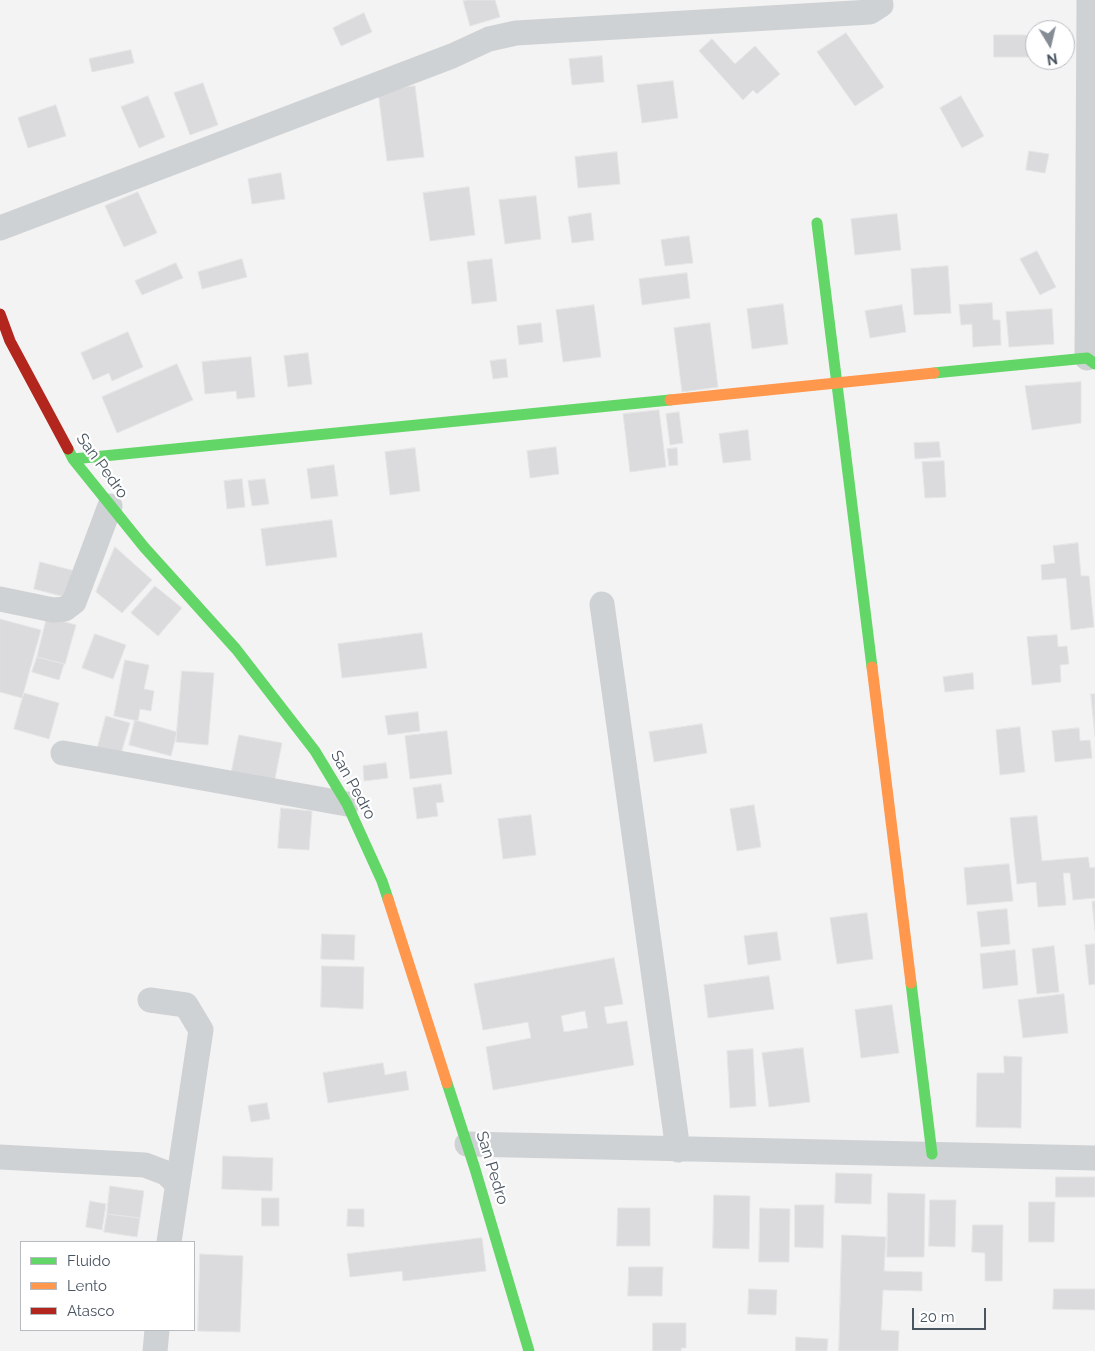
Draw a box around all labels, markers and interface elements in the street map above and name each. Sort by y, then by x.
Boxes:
north arrow [1025,20,1075,70]
text: N [1046,50,1059,68]
street label: San Pedro [72,430,132,502]
street label: San Pedro [326,747,380,823]
street label: San Pedro [472,1129,512,1207]
legend [20,1241,195,1331]
text: Fluido [67,1252,110,1270]
text: Lento [67,1277,107,1295]
scale bar [915,1298,989,1330]
text: Atasco [67,1302,114,1320]
text: 20 m [920,1308,955,1326]

